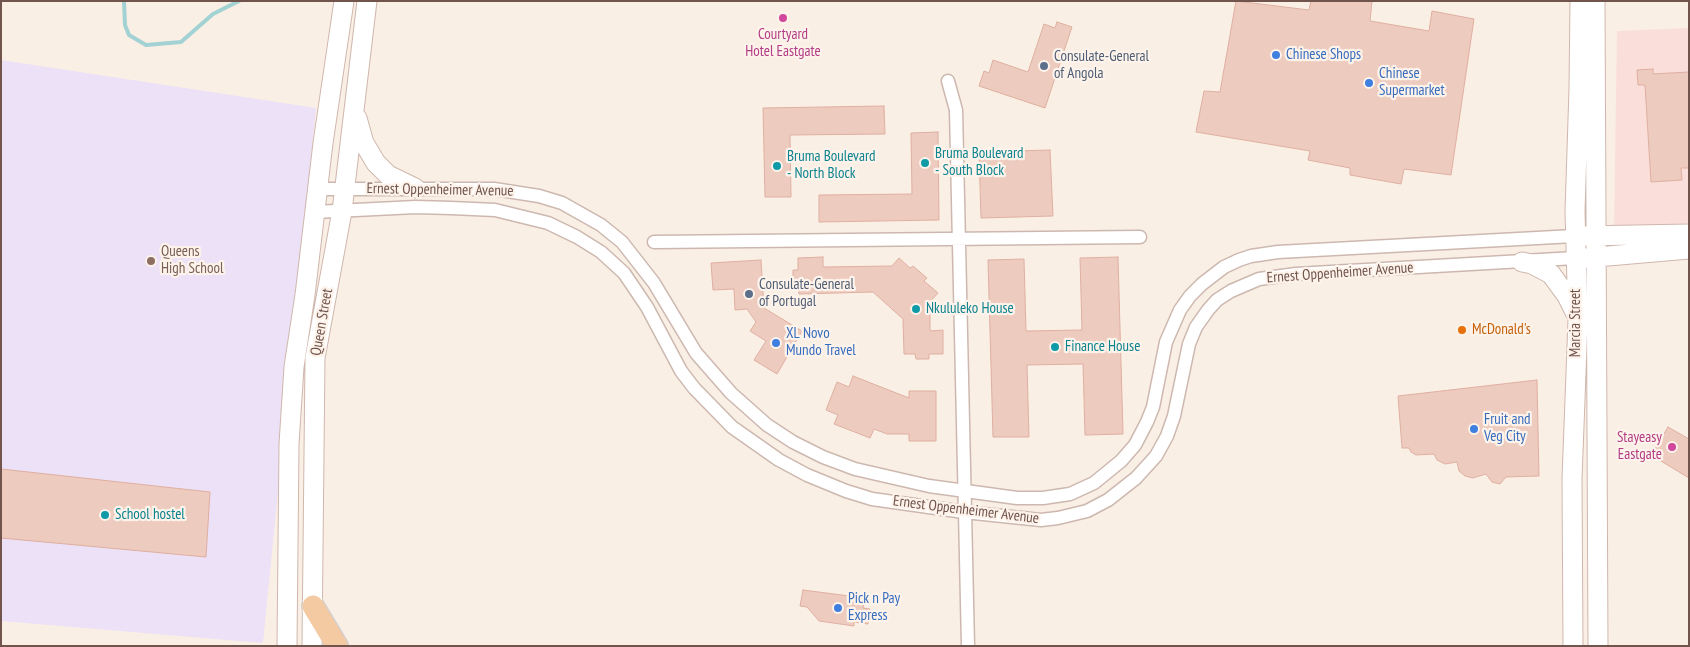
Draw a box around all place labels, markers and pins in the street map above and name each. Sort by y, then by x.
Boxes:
marker: Courtyard Hotel Eastgate [777,12,789,24]
place label: Courtyard Hotel Eastgate [745,26,821,61]
place label: Chinese Shops [1286,46,1361,64]
place label: Consulate-General of Angola [1054,48,1149,83]
marker: Chinese Shops [1270,49,1282,61]
marker: Consulate-General of Angola [1038,60,1050,72]
place label: Chinese Supermarket [1379,65,1445,100]
marker: Chinese Supermarket [1363,77,1375,89]
place label: Bruma Boulevard - South Block [935,145,1024,180]
place label: Bruma Boulevard - North Block [787,148,876,183]
marker: Bruma Boulevard - South Block [919,157,931,169]
marker: Bruma Boulevard - North Block [771,160,783,172]
place label: Queens High School [161,243,223,278]
marker: Queens High School [145,255,157,267]
place label: Consulate-General of Portugal [759,276,854,311]
marker: Consulate-General of Portugal [743,288,755,300]
place label: Nkululeko House [926,300,1014,318]
marker: Nkululeko House [910,303,922,315]
place label: McDonald's [1472,321,1531,339]
marker: McDonald's [1456,324,1468,336]
place label: XL Novo Mundo Travel [786,325,856,360]
marker: XL Novo Mundo Travel [770,337,782,349]
place label: Finance House [1065,338,1140,356]
marker: Finance House [1049,341,1061,353]
place label: Fruit and Veg City [1484,411,1530,446]
marker: Fruit and Veg City [1468,423,1480,435]
place label: Stayeasy Eastgate [1617,429,1662,464]
marker: Stayeasy Eastgate [1666,441,1678,453]
place label: School hostel [115,506,185,524]
marker: School hostel [99,509,111,521]
place label: Pick n Pay Express [848,590,900,625]
marker: Pick n Pay Express [832,602,844,614]

